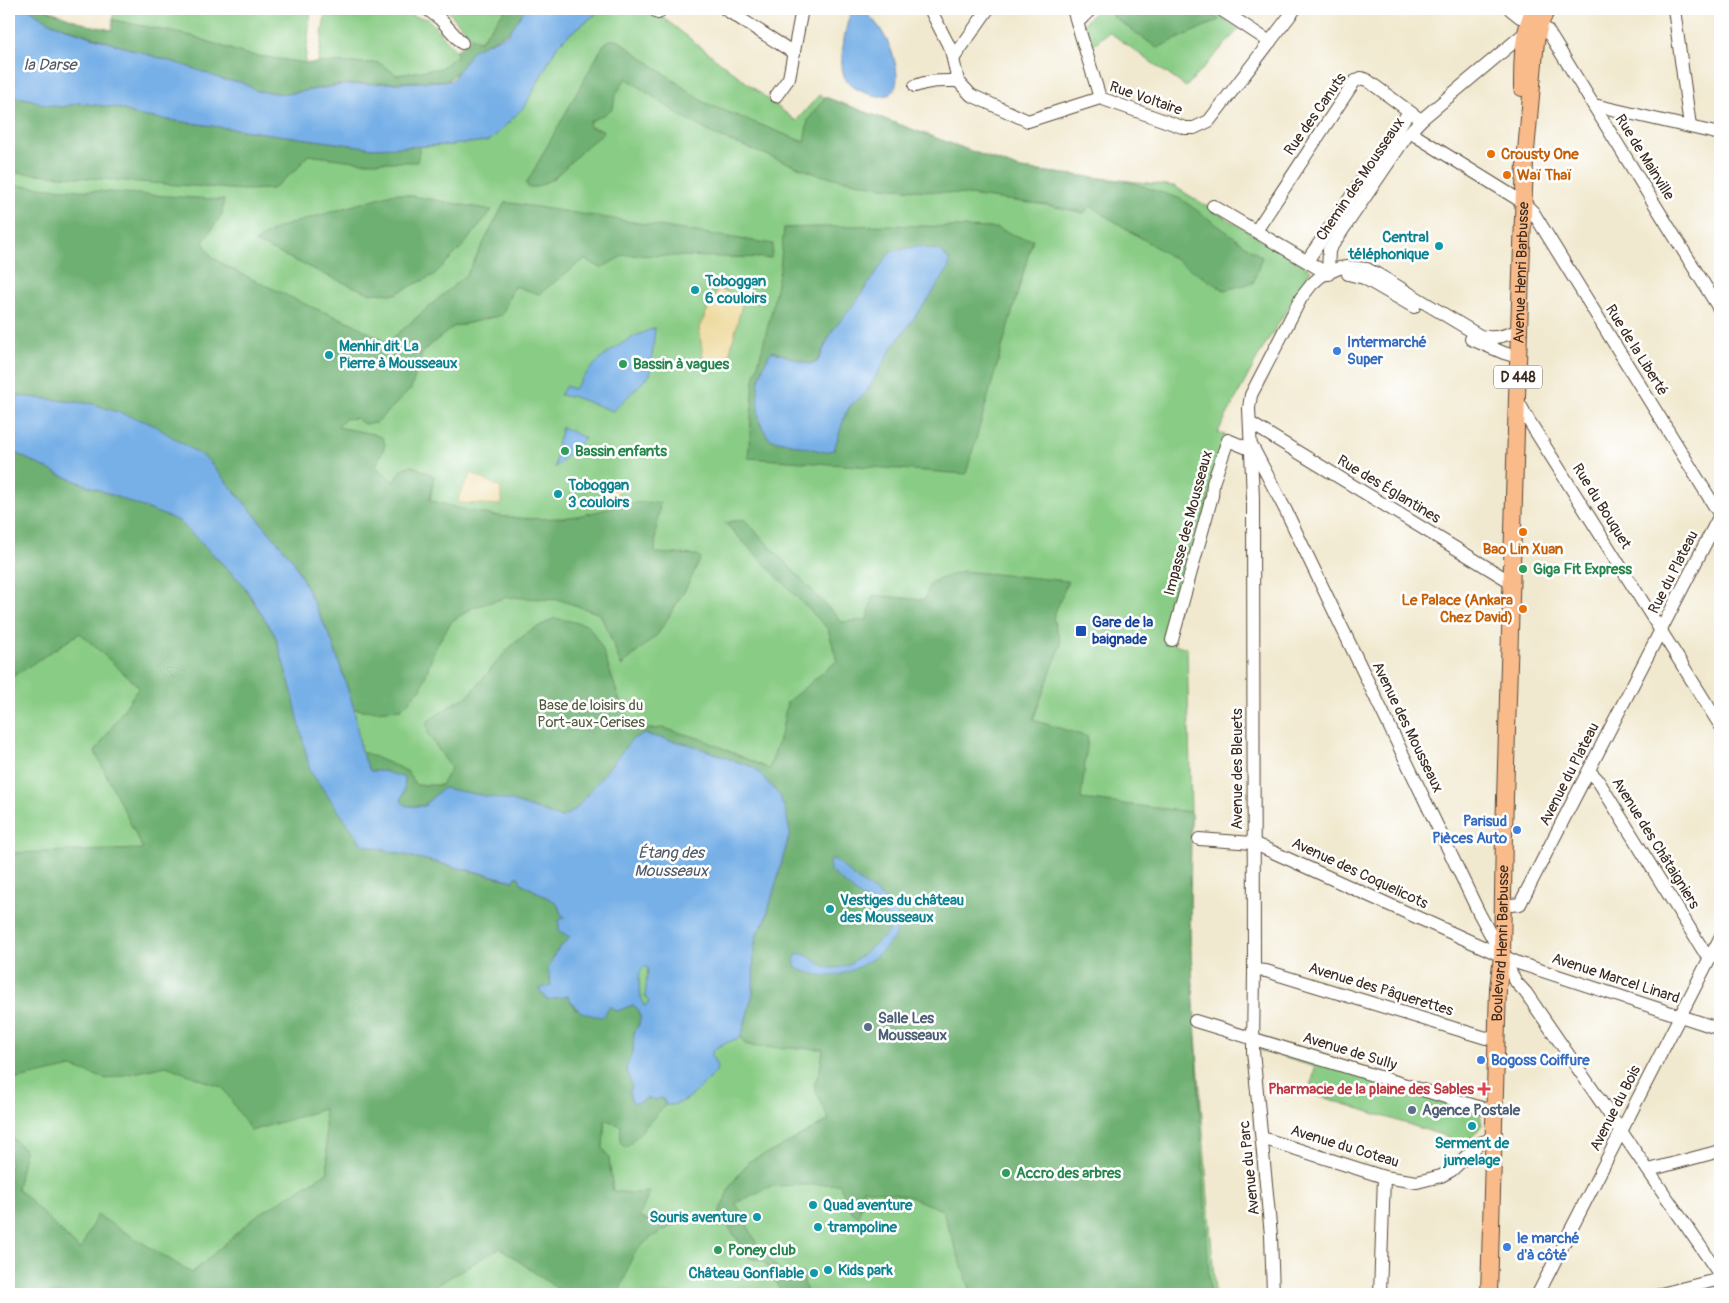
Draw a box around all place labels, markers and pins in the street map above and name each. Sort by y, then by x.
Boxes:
place label: Crousty One [1501,145,1579,164]
marker: Crousty One [1485,148,1497,160]
place label: Waï Thaï [1517,166,1572,185]
marker: Waï Thaï [1501,169,1513,181]
place label: Central téléphonique [1347,228,1430,264]
marker: Central téléphonique [1433,240,1445,252]
place label: Toboggan 6 couloirs [704,272,767,308]
marker: Toboggan 6 couloirs [689,284,701,296]
place label: Intermarché Super [1347,333,1427,369]
place label: Menhir dit La Pierre à Mousseaux [339,337,458,373]
marker: Intermarché Super [1331,345,1343,357]
marker: Menhir dit La Pierre à Mousseaux [323,349,335,361]
place label: Bassin à vagues [633,355,729,374]
marker: Bassin à vagues [617,358,629,370]
place label: Bassin enfants [575,442,667,461]
marker: Bassin enfants [559,445,571,457]
place label: Toboggan 3 couloirs [567,476,630,512]
marker: Toboggan 3 couloirs [552,488,564,500]
marker: Bao Lin Xuan [1517,526,1529,538]
place label: Bao Lin Xuan [1483,540,1564,559]
place label: Giga Fit Express [1533,560,1632,579]
marker: Giga Fit Express [1517,563,1529,575]
place label: Le Palace (Ankara Chez David) [1402,591,1513,627]
marker: Le Palace (Ankara Chez David) [1517,603,1529,615]
place label: Gare de la baignade [1092,613,1153,649]
marker: Gare de la baignade [1074,624,1088,638]
place label: Parisud Pièces Auto [1432,812,1507,848]
marker: Parisud Pièces Auto [1511,824,1523,836]
place label: Vestiges du château des Mousseaux [840,891,965,927]
marker: Vestiges du château des Mousseaux [824,903,836,915]
place label: Salle Les Mousseaux [878,1009,947,1045]
marker: Salle Les Mousseaux [862,1021,874,1033]
place label: Bogoss Coiffure [1491,1051,1590,1070]
marker: Bogoss Coiffure [1475,1054,1487,1066]
place label: Pharmacie de la plaine des Sables [1268,1080,1474,1099]
marker: Pharmacie de la plaine des Sables [1478,1083,1490,1095]
place label: Agence Postale [1422,1101,1521,1120]
marker: Agence Postale [1406,1104,1418,1116]
marker: Serment de jumelage [1466,1120,1478,1132]
place label: Serment de jumelage [1435,1134,1510,1170]
place label: Accro des arbres [1016,1164,1121,1183]
marker: Accro des arbres [1000,1167,1012,1179]
place label: Quad aventure [823,1196,913,1215]
marker: Quad aventure [807,1199,819,1211]
place label: Souris aventure [649,1208,748,1227]
marker: Souris aventure [751,1211,763,1223]
place label: trampoline [827,1218,897,1237]
marker: trampoline [812,1221,824,1233]
place label: le marché d'à côté [1517,1229,1580,1265]
place label: Poney club [728,1241,796,1260]
marker: le marché d'à côté [1501,1241,1513,1253]
marker: Poney club [712,1244,724,1256]
place label: Kids park [838,1261,893,1280]
place label: Château Gonflable [688,1264,805,1283]
marker: Kids park [822,1264,834,1276]
marker: Château Gonflable [808,1267,820,1279]

